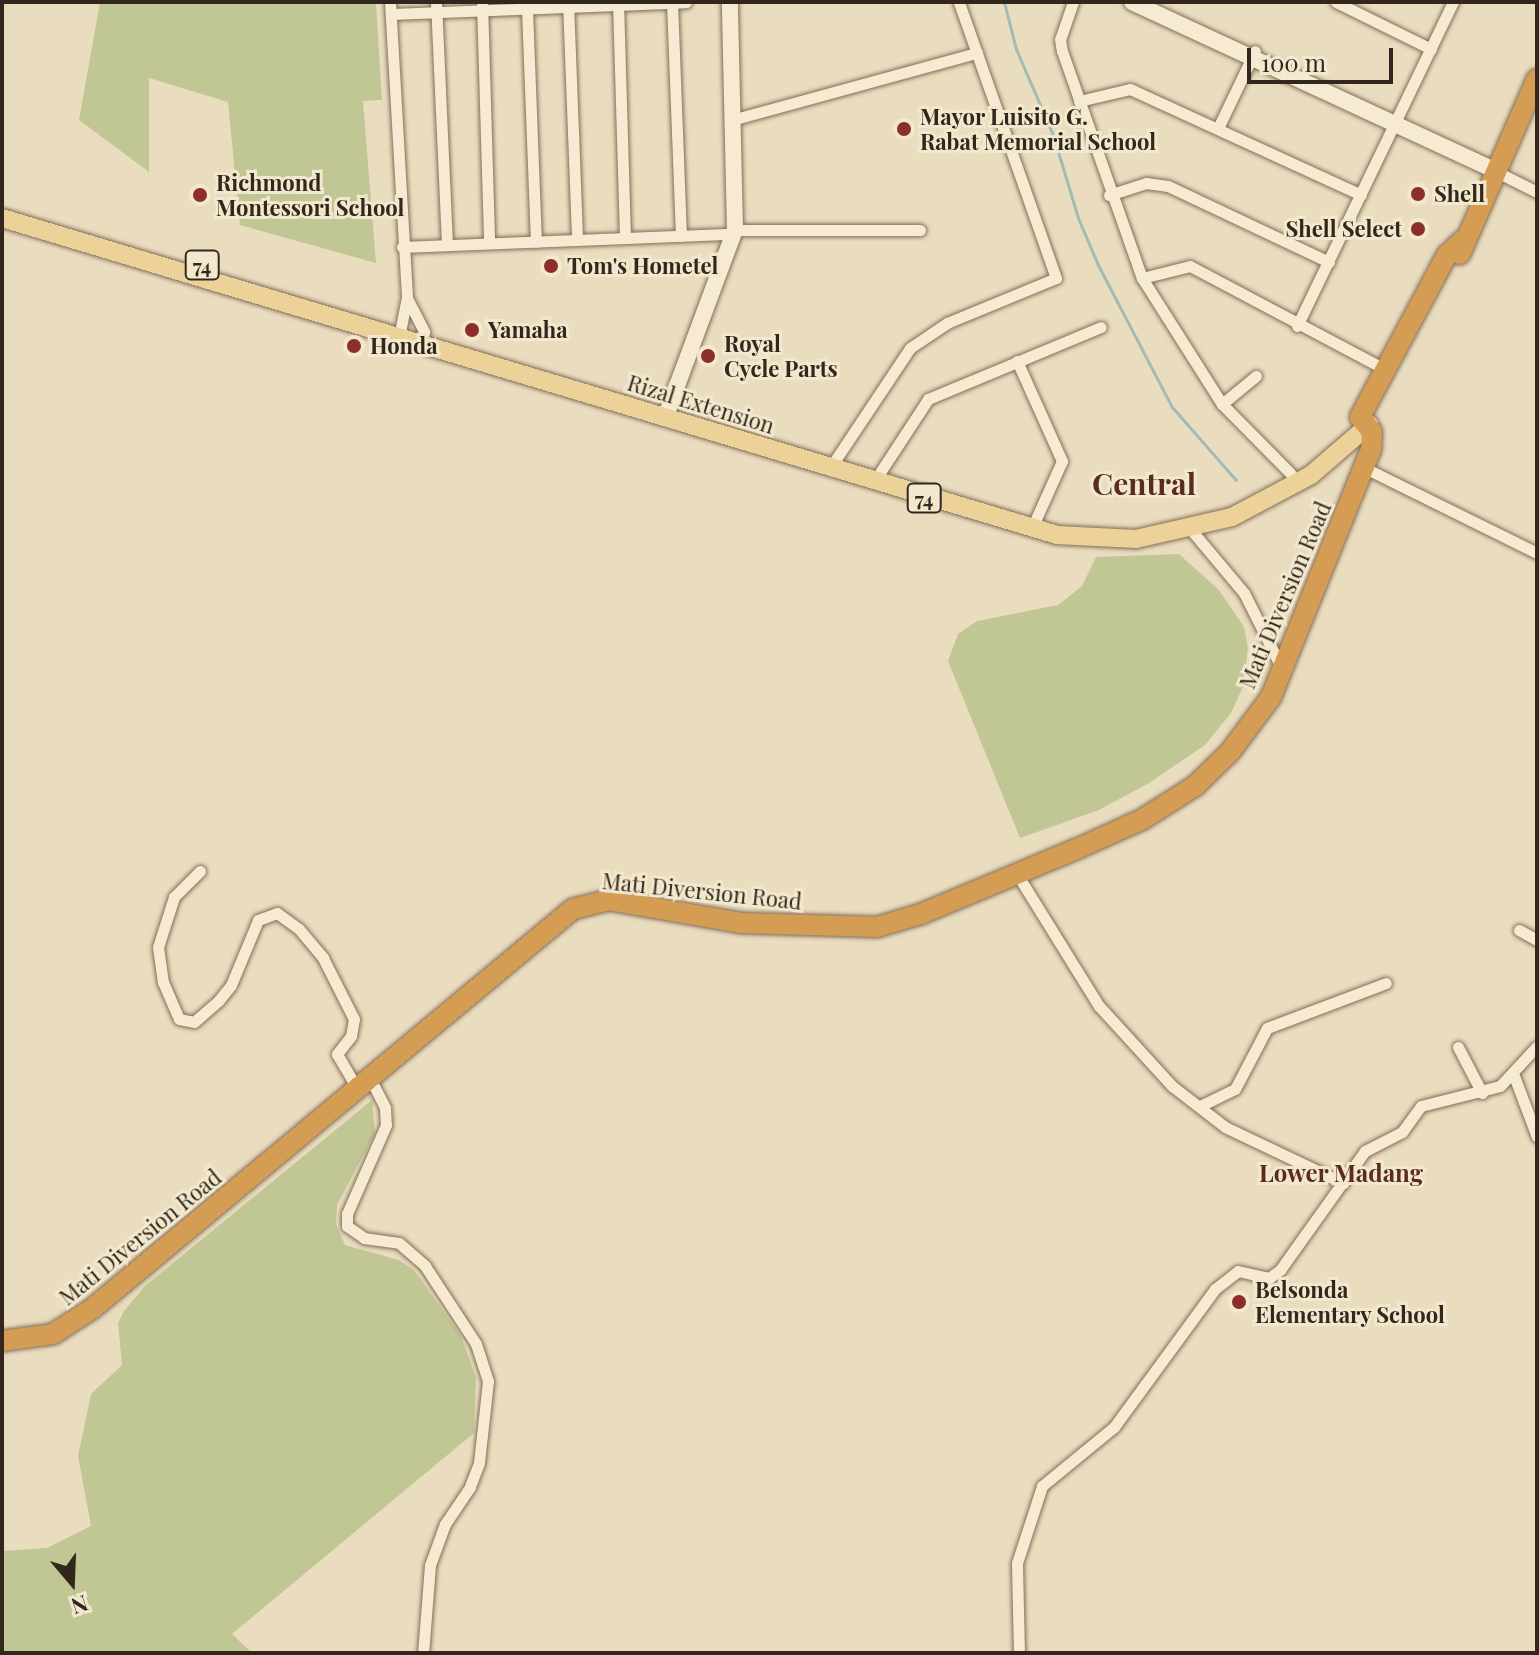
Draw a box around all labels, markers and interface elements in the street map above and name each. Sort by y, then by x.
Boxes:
scale bar [1251,32,1397,82]
text: 100 m [1261,46,1326,78]
place label: Mayor Luisito G. Rabat Memorial School [920,103,1156,154]
marker: Mayor Luisito G. Rabat Memorial School [895,120,913,138]
place label: Richmond Montessori School [216,169,404,220]
place label: Shell [1434,181,1485,207]
marker: Shell [1409,185,1427,203]
marker: Richmond Montessori School [191,186,209,204]
place label: Shell Select [1286,216,1402,242]
marker: Shell Select [1409,220,1427,238]
road number: 74 [184,249,220,281]
place label: Tom's Hometel [567,253,718,279]
marker: Tom's Hometel [542,257,560,275]
place label: Yamaha [488,317,568,343]
marker: Yamaha [463,321,481,339]
place label: Royal Cycle Parts [724,330,838,382]
place label: Honda [370,333,438,359]
marker: Honda [345,337,363,355]
marker: Royal Cycle Parts [699,347,717,365]
street label: Rizal Extension [624,369,778,439]
district label: Central [1092,465,1196,501]
road number: 74 [906,482,942,514]
street label: Mati Diversion Road [1234,498,1336,692]
street label: Mati Diversion Road [601,867,803,915]
district label: Lower Madang [1259,1159,1423,1187]
street label: Mati Diversion Road [54,1164,226,1310]
place label: Belsonda Elementary School [1255,1276,1445,1328]
marker: Belsonda Elementary School [1230,1293,1248,1311]
north arrow [32,1543,112,1623]
text: N [67,1589,92,1622]

